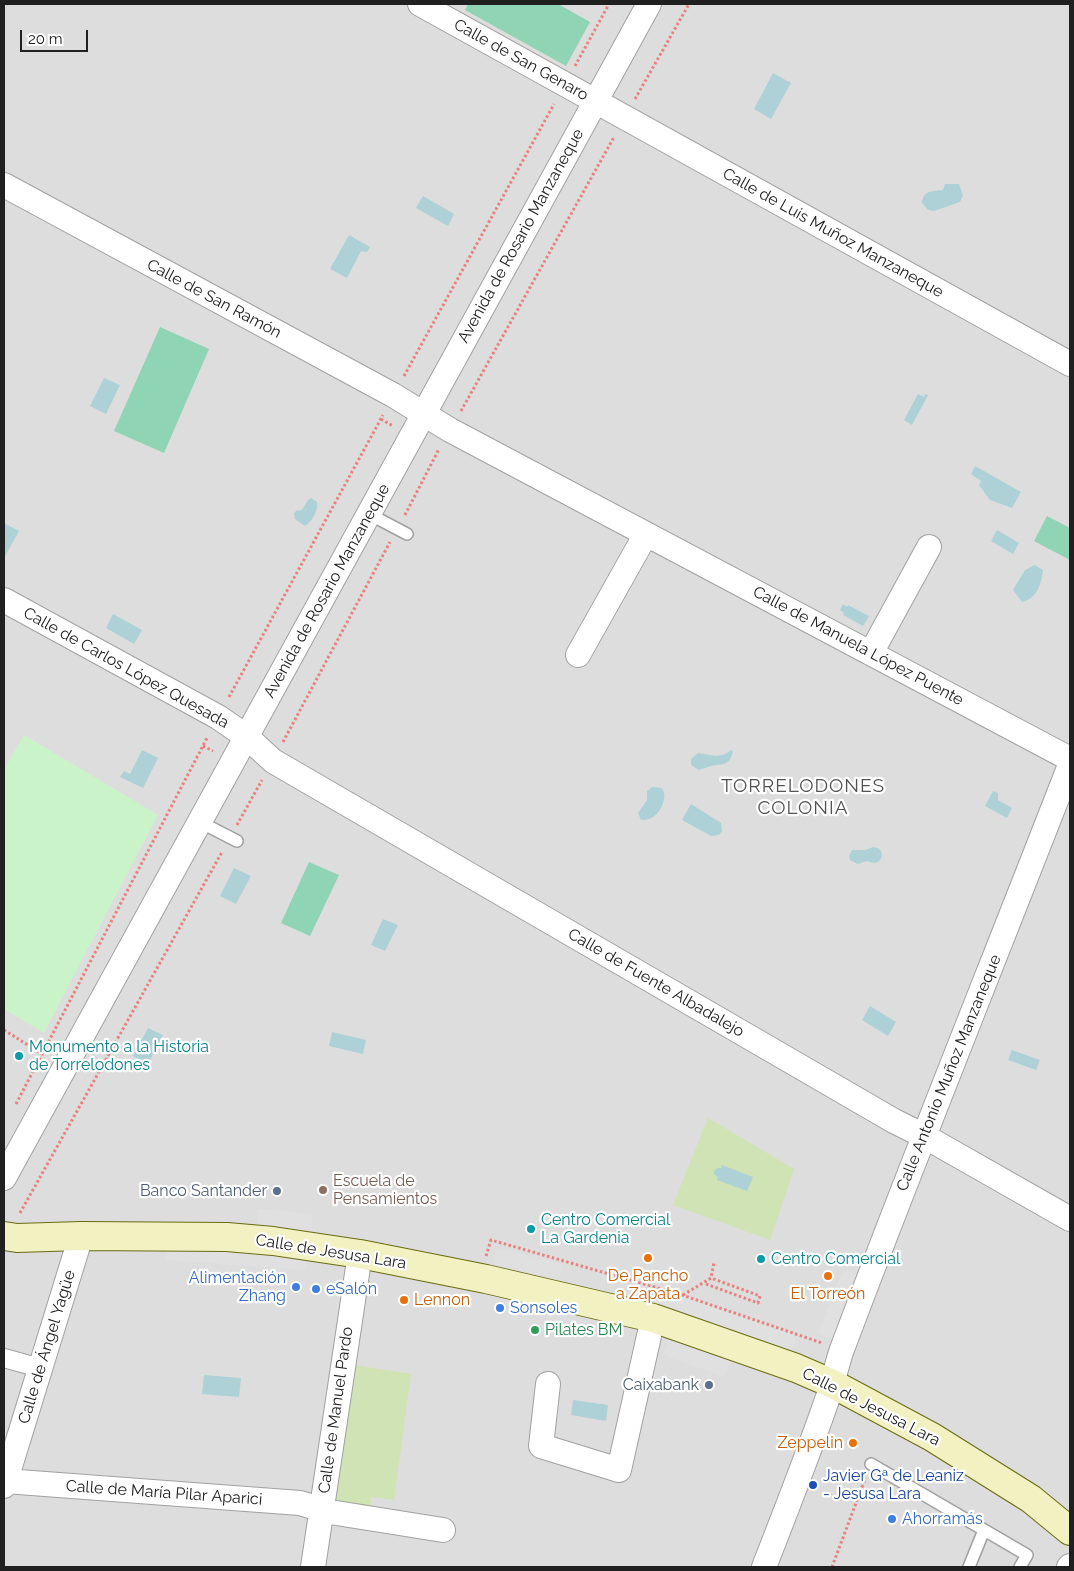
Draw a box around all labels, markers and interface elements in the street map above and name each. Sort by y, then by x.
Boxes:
street label: Calle de San Genaro [450,15,592,105]
scale bar [22,20,90,52]
text: 20 m [28,30,63,48]
street label: Avenida de Rosario Manzaneque [454,126,588,346]
street label: Calle de Luis Muñoz Manzaneque [719,164,947,302]
street label: Calle de San Ramón [143,255,285,343]
street label: Avenida de Rosario Manzaneque [260,481,394,701]
street label: Calle de Manuela López Puente [749,582,967,710]
street label: Calle de Carlos López Quesada [20,603,232,733]
district label: TORRELODONES COLONIA [719,775,887,819]
street label: Calle de Fuente Albadalejo [564,925,748,1041]
street label: Calle Antonio Muñoz Manzaneque [893,952,1005,1194]
place label: Monumento a la Historia de Torrelodones [29,1037,209,1075]
marker: Monumento a la Historia de Torrelodones [13,1050,25,1062]
place label: Escuela de Pensamientos [333,1171,437,1209]
place label: Banco Santander [140,1181,267,1201]
marker: Escuela de Pensamientos [317,1184,329,1196]
marker: Banco Santander [271,1185,283,1197]
place label: Centro Comercial La Gardenia [541,1210,670,1248]
marker: Centro Comercial La Gardenia [525,1223,537,1235]
street label: Calle de Jesusa Lara [254,1231,408,1273]
place label: Centro Comercial [771,1249,900,1269]
marker: De Pancho a Zapata [642,1252,654,1264]
marker: Centro Comercial [755,1253,767,1265]
place label: De Pancho a Zapata [608,1266,688,1304]
street label: Calle de Ángel Yagüe [14,1268,80,1426]
place label: Alimentación Zhang [189,1268,286,1306]
marker: El Torreón [822,1270,834,1282]
place label: eSalón [326,1279,377,1299]
marker: Alimentación Zhang [290,1281,302,1293]
marker: eSalón [310,1283,322,1295]
place label: El Torreón [791,1284,865,1304]
place label: Lennon [414,1290,470,1310]
marker: Lennon [398,1294,410,1306]
place label: Sonsoles [510,1298,577,1318]
marker: Sonsoles [494,1302,506,1314]
place label: Pilates BM [545,1320,623,1340]
marker: Pilates BM [529,1324,541,1336]
street label: Calle de Manuel Pardo [315,1325,357,1495]
street label: Calle de Jesusa Lara [799,1364,943,1450]
place label: Caixabank [623,1375,699,1395]
marker: Caixabank [703,1379,715,1391]
place label: Zeppelin [777,1433,843,1453]
marker: Zeppelin [847,1437,859,1449]
place label: Javier Gª de Leaniz - Jesusa Lara [823,1466,964,1504]
street label: Calle de María Pilar Aparici [65,1477,263,1509]
marker: Javier Gª de Leaniz - Jesusa Lara [807,1479,819,1491]
place label: Ahorramás [902,1509,983,1529]
marker: Ahorramás [886,1513,898,1525]

